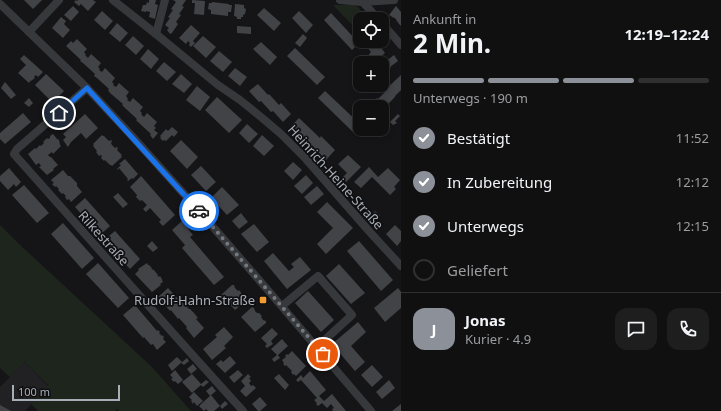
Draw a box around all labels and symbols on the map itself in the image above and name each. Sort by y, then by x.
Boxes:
pin [42,96,76,130]
street label: Heinrich-Heine-Straße [284,121,388,233]
courier [179,191,219,231]
street label: Rilkestraße [75,207,133,269]
place label: Rudolf-Hahn-Straße [134,291,255,309]
marker: Rudolf-Hahn-Straße [258,295,268,305]
pin [306,337,340,371]
scale bar [12,383,120,402]

